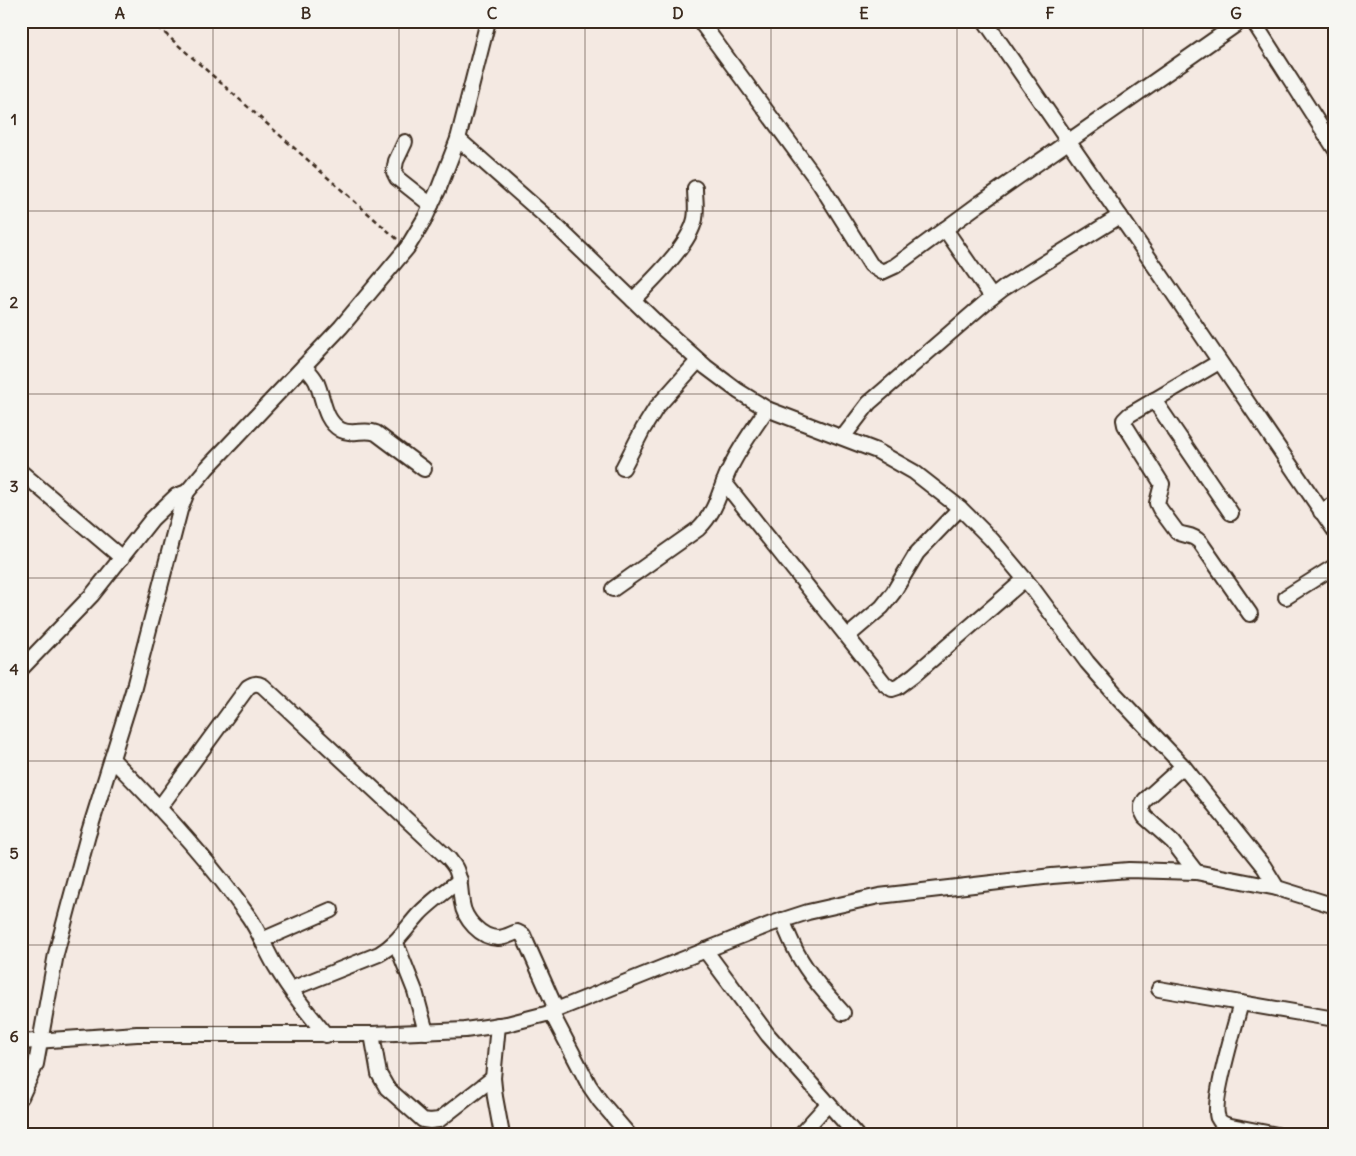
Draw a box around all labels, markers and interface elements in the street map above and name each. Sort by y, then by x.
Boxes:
text: A [115,3,125,23]
text: B [301,3,312,23]
text: C [487,3,498,23]
text: D [672,3,684,23]
text: E [859,3,869,23]
text: F [1045,3,1055,23]
text: G [1230,3,1242,23]
text: 1 [11,109,17,129]
text: 2 [10,292,19,312]
text: 3 [9,476,19,496]
text: 4 [9,659,19,679]
text: 5 [9,843,19,863]
text: 6 [9,1026,19,1046]

